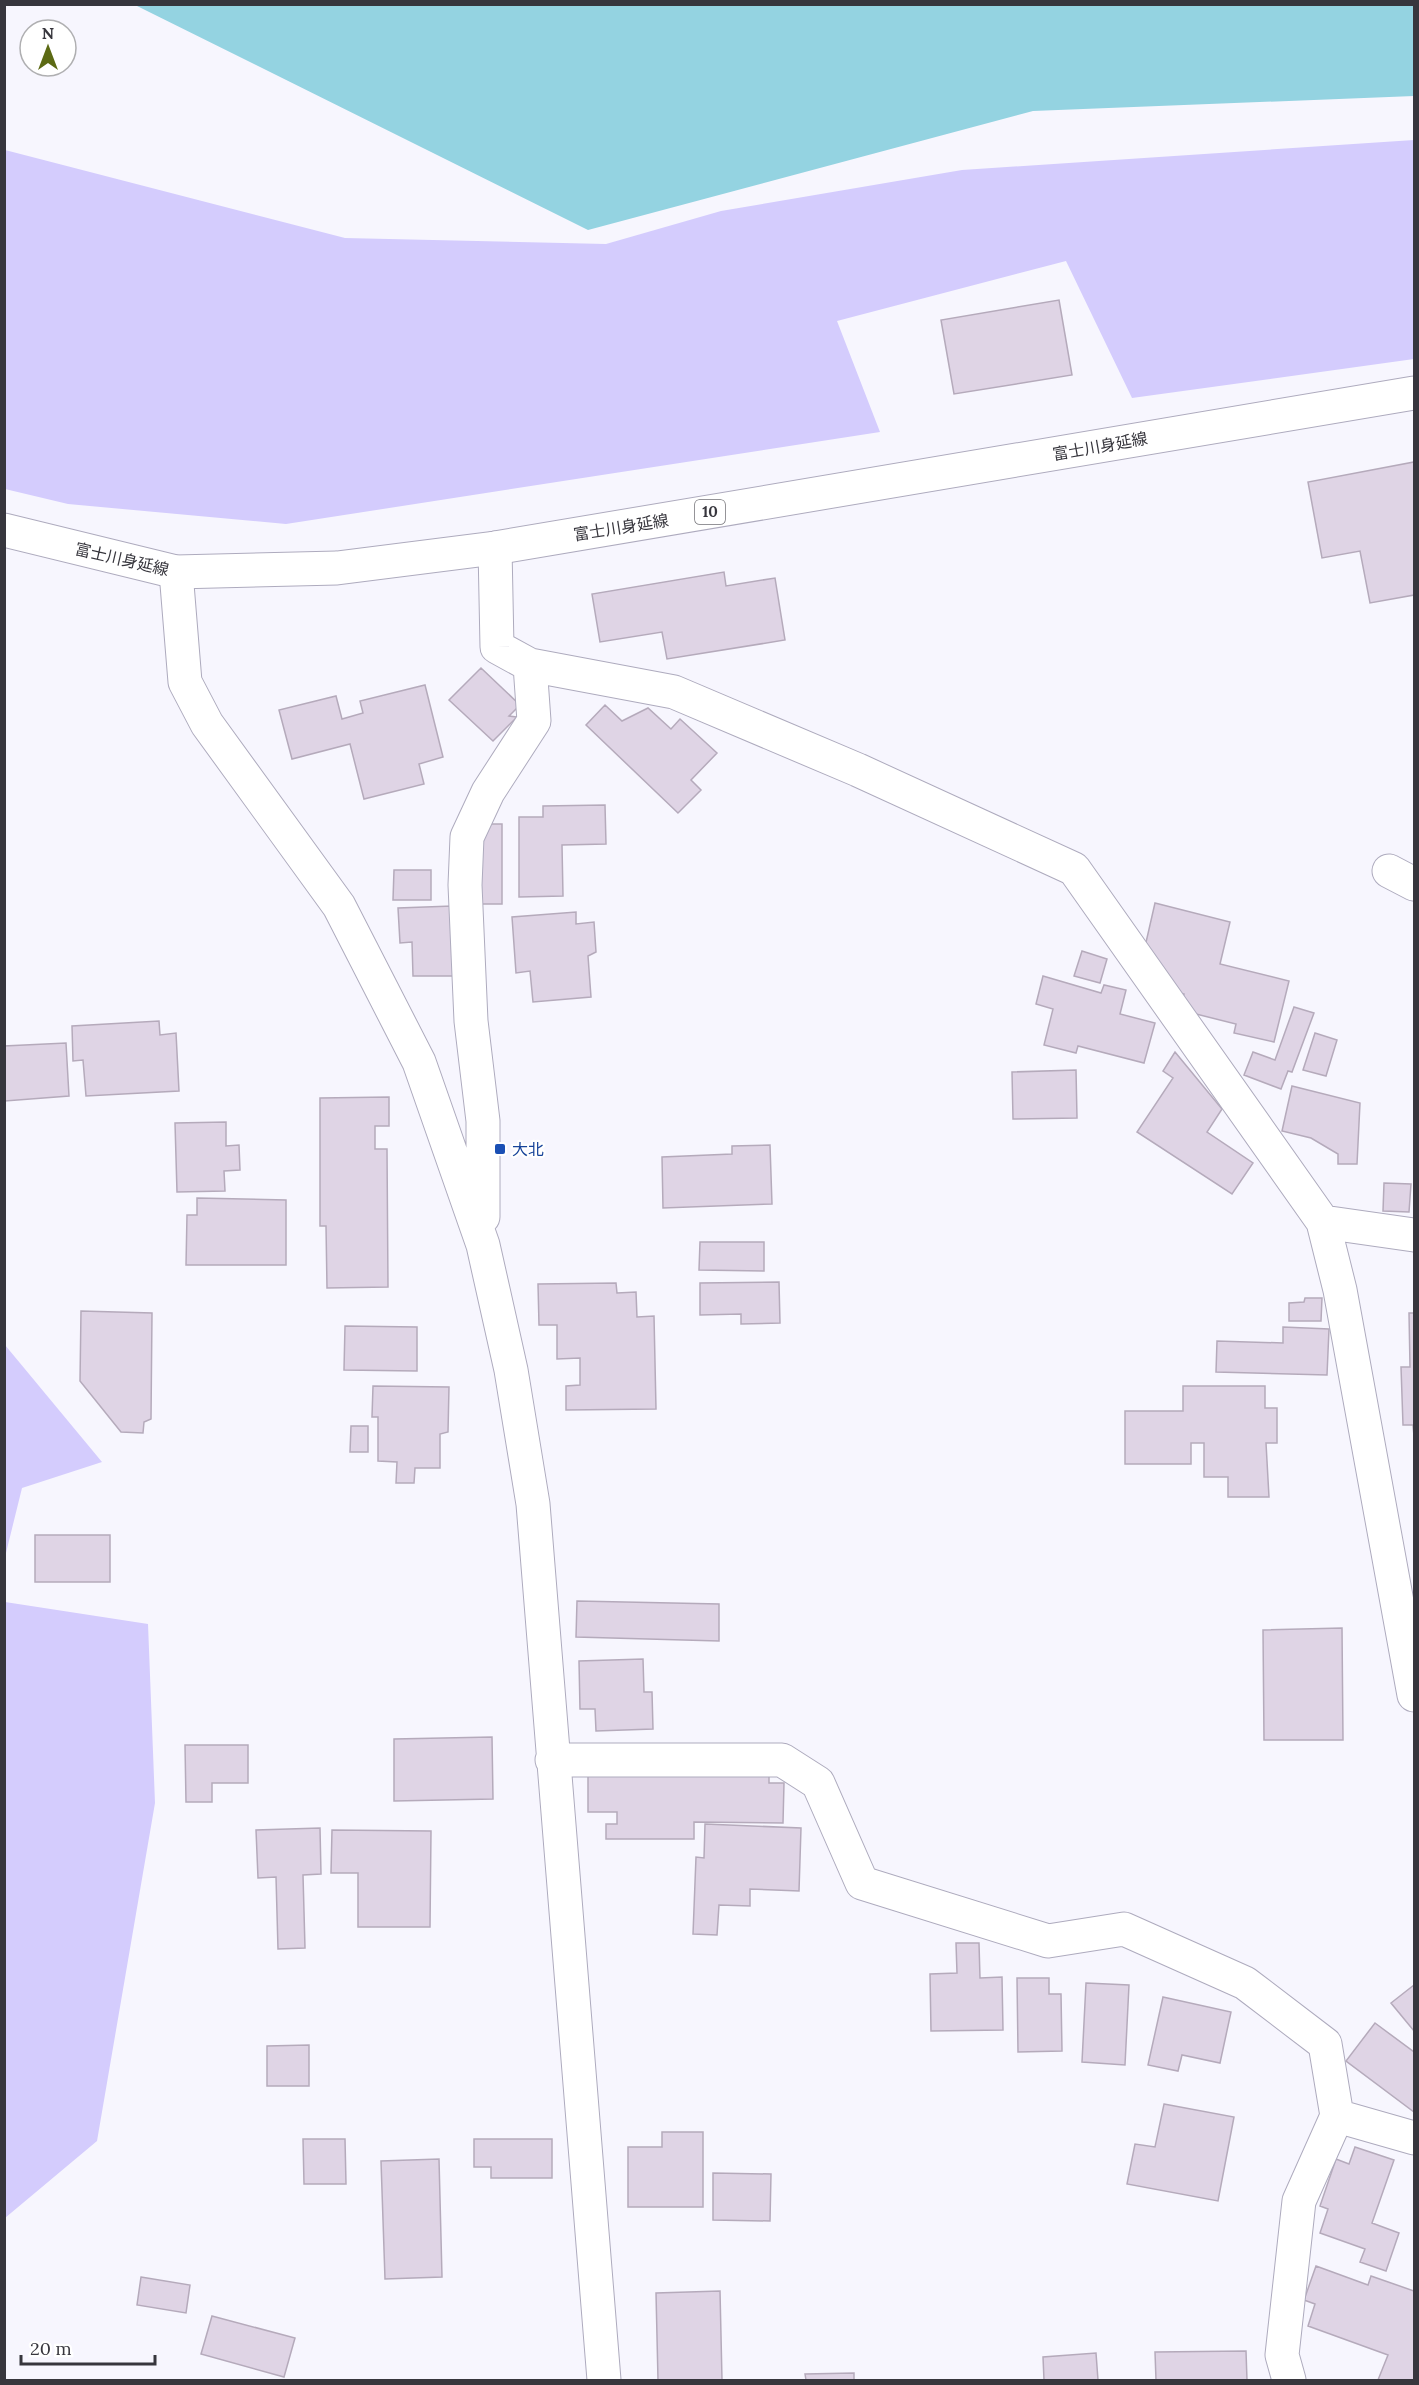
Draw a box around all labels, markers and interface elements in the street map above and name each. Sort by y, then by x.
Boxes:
north arrow [18,18,78,78]
text: N [42,23,54,43]
street label: 富士川身延線 [1051,428,1149,464]
road number: 10 [695,500,725,524]
street label: 富士川身延線 [572,510,670,544]
street label: 富士川身延線 [73,538,171,580]
place label: 大北 [512,1139,544,1159]
marker: 大北 [493,1142,507,1156]
scale bar [21,2328,154,2366]
text: 20 m [30,2337,72,2360]

